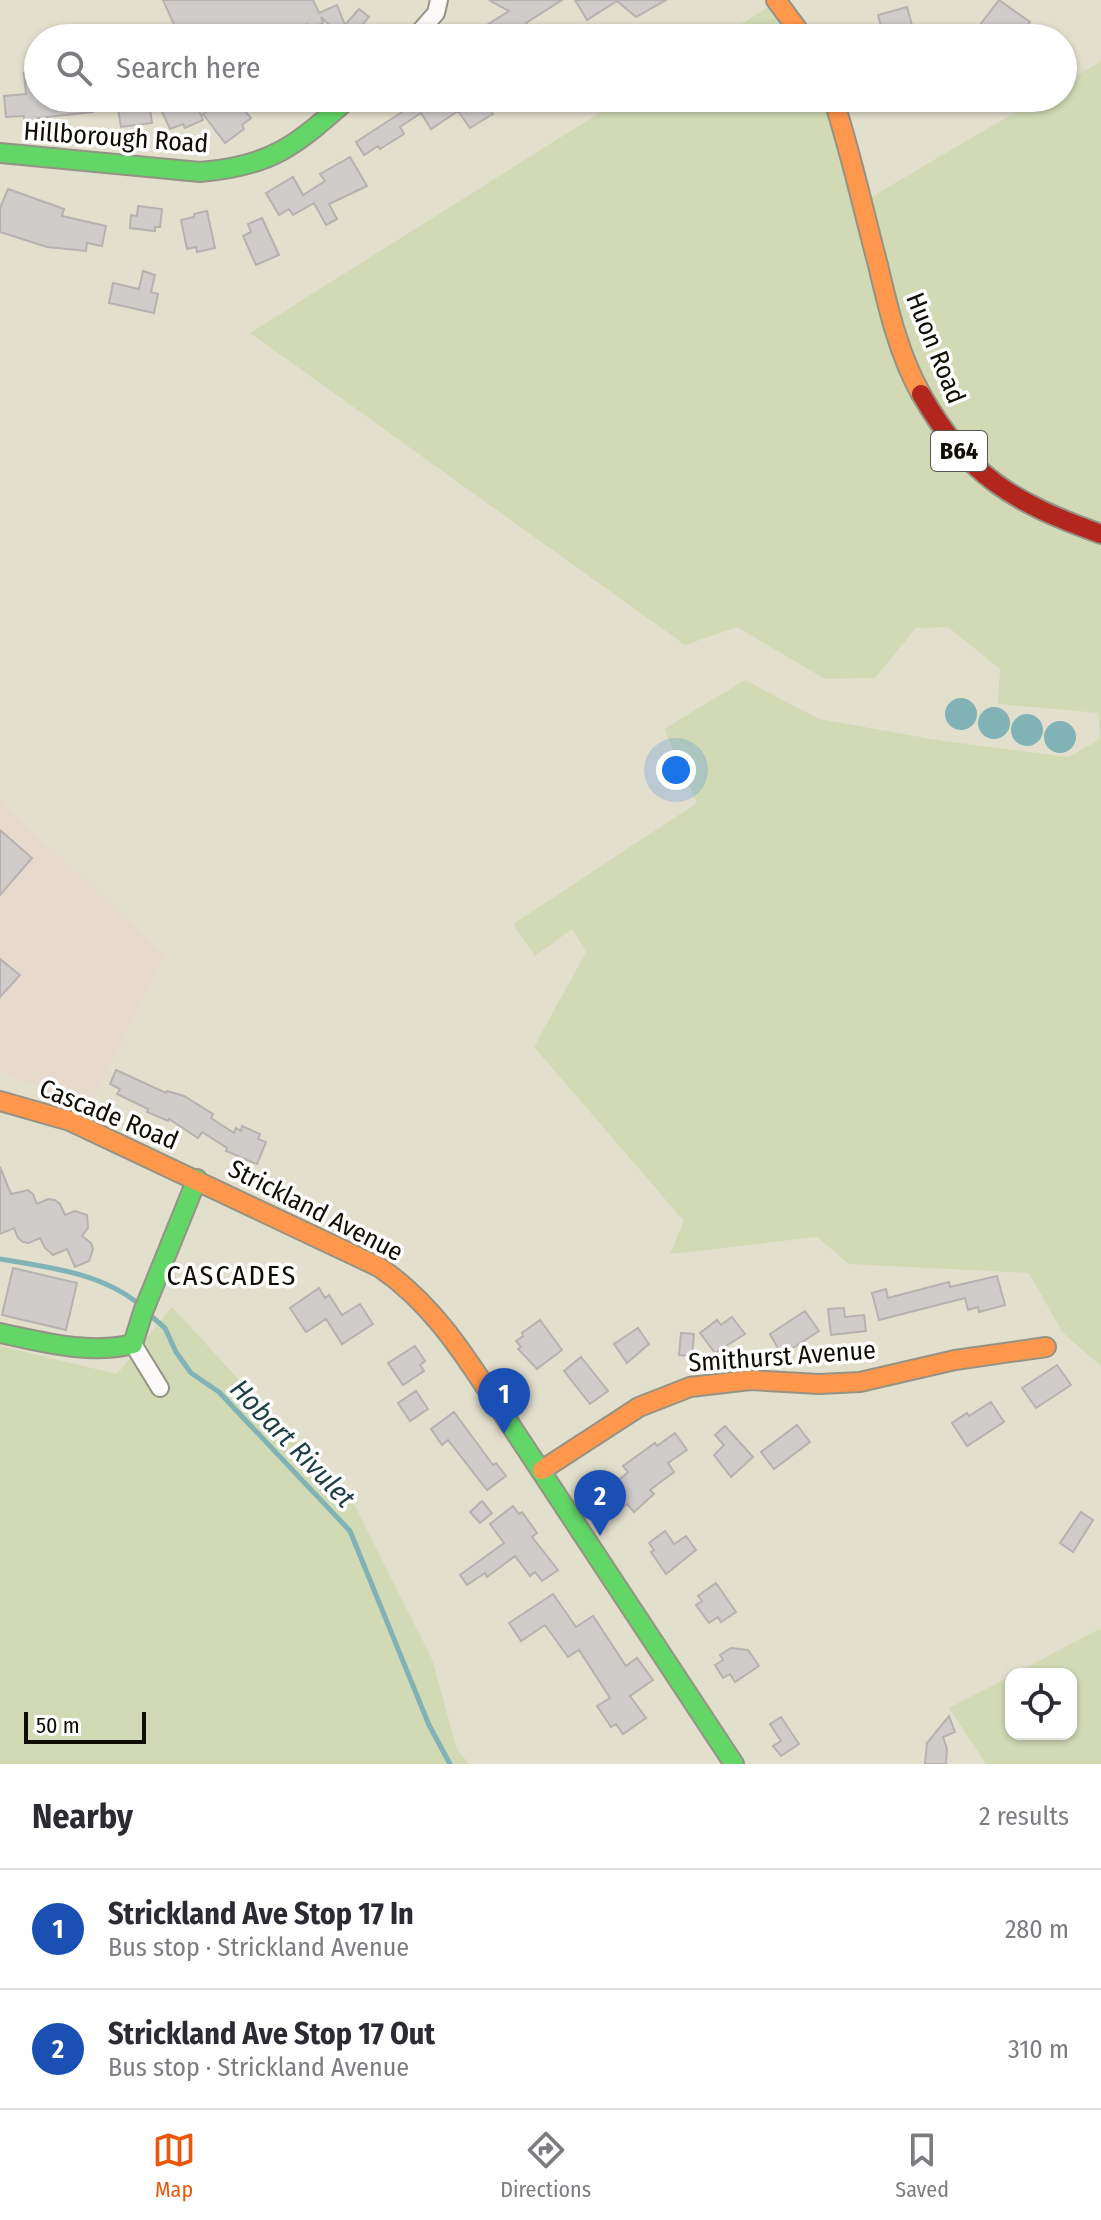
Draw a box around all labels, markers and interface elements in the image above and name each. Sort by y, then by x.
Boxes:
search box [24,24,1077,112]
icon: search [52,46,96,90]
text: Search here [116,50,261,86]
street label: Hillborough Road [23,116,209,159]
street label: Huon Road [899,288,972,408]
road number: B64 [931,431,987,471]
your location [656,750,696,790]
street label: Cascade Road [35,1073,183,1156]
street label: Strickland Avenue [223,1153,408,1268]
district label: CASCADES [167,1259,297,1292]
street label: Smithurst Avenue [687,1334,877,1379]
pin: 1 [478,1368,530,1434]
water label: Hobart Rivulet [223,1373,362,1515]
pin: 2 [574,1470,626,1536]
map controls [1005,1668,1077,1740]
button: locate [1005,1668,1077,1740]
scale bar [24,1708,146,1744]
text: 50 m [36,1712,80,1739]
text: Nearby [32,1796,133,1837]
text: 2 results [979,1801,1069,1832]
text: Strickland Ave Stop 17 In [108,1896,414,1932]
text: 1 [53,1914,64,1945]
text: 280 m [1005,1914,1069,1945]
text: Bus stop · Strickland Avenue [108,1932,409,1963]
text: Strickland Ave Stop 17 Out [108,2016,435,2052]
text: 2 [52,2034,64,2065]
text: 310 m [1008,2034,1069,2065]
text: Bus stop · Strickland Avenue [108,2052,409,2083]
tab: Map [152,2128,196,2203]
tab: Directions [500,2128,591,2203]
tab: Saved [895,2128,949,2203]

